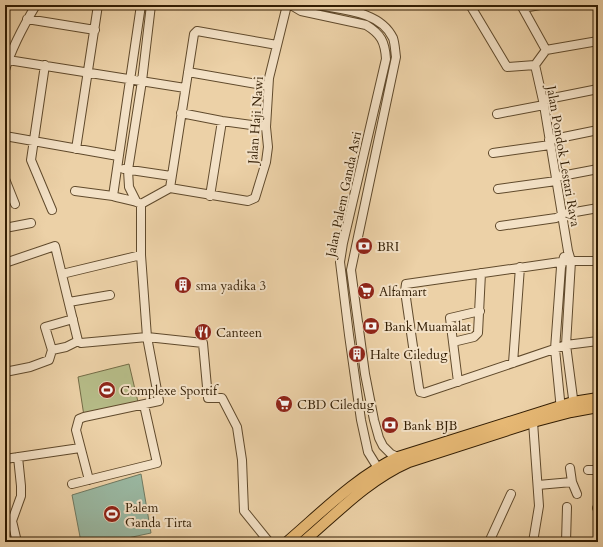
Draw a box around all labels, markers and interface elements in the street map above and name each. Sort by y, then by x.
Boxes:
street label: Jalan Haji Nawi [244,75,268,167]
street label: Jalan Pondok Lestari Raya [541,82,584,229]
street label: Jalan Palem Ganda Asri [321,129,366,261]
bank icon: BRI [354,236,374,256]
place label: BRI [377,238,399,256]
building icon: sma yadika 3 [173,275,193,295]
place label: sma yadika 3 [196,277,266,295]
supermarket icon: Alfamart [356,281,376,301]
place label: Alfamart [379,283,427,301]
bank icon: Bank Muamalat [361,316,381,336]
place label: Bank Muamalat [384,318,471,336]
restaurant icon: Canteen [193,322,213,342]
place label: Canteen [216,324,263,342]
building icon: Halte Ciledug [347,344,367,364]
place label: Halte Ciledug [370,346,448,364]
sports icon: Complexe Sportif [97,380,117,400]
place label: Complexe Sportif [120,382,219,400]
supermarket icon: CBD Ciledug [274,394,294,414]
place label: CBD Ciledug [297,396,375,414]
bank icon: Bank BJB [380,415,400,435]
place label: Bank BJB [403,417,458,435]
place label: Palem Ganda Tirta [125,499,192,532]
sports icon: Palem Ganda Tirta [102,504,122,524]

